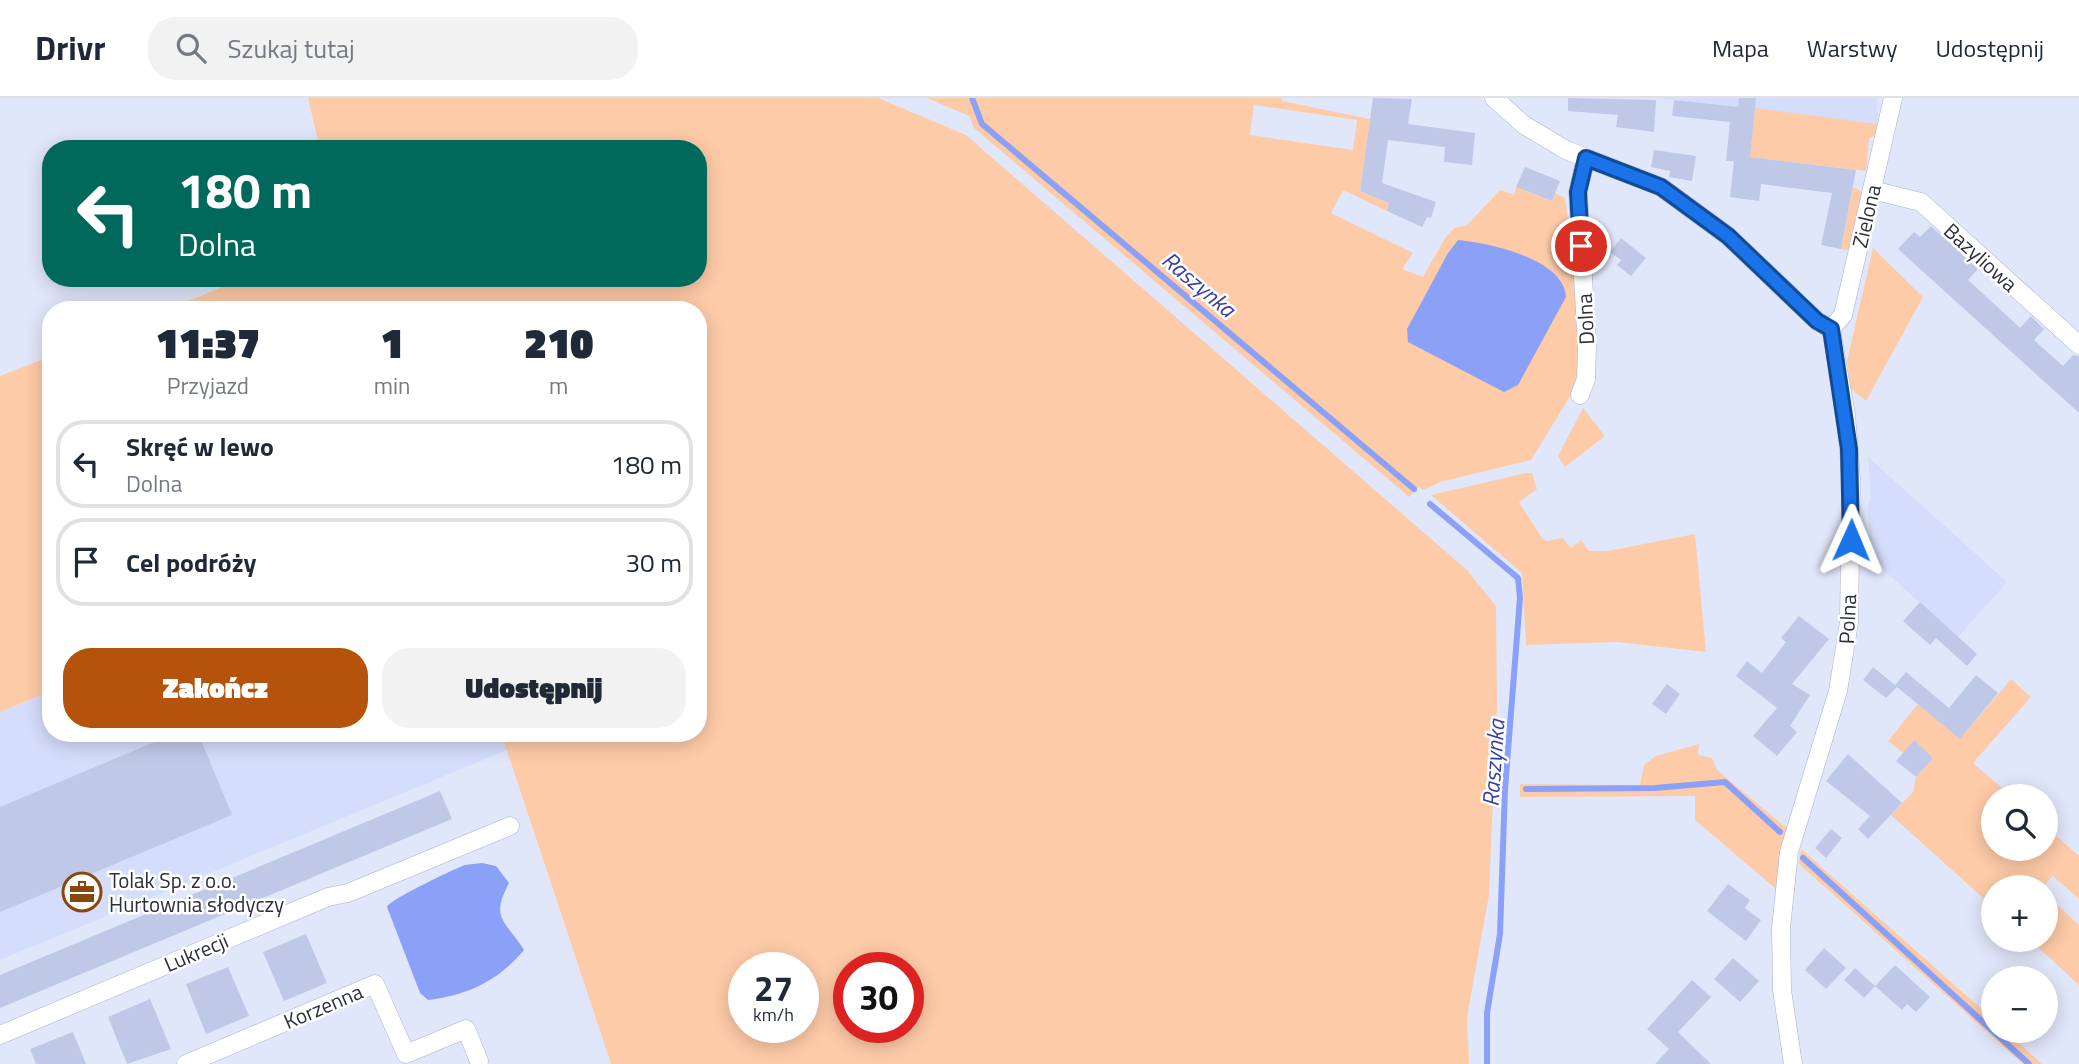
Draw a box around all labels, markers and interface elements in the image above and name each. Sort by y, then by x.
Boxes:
search box [148,17,638,80]
text: Drivr [35,23,106,73]
icon: search [172,29,210,67]
text: Szukaj tutaj [228,29,355,68]
text: Mapa [1712,30,1769,66]
text: Warstwy [1807,30,1898,66]
text: Udostępnij [1936,30,2044,66]
text: 180 m [178,152,312,227]
icon: left [63,168,154,259]
street label: Zielona [1843,181,1889,251]
street label: Bazyliowa [1937,215,2026,299]
pin [1551,216,1611,276]
text: Dolna [178,220,256,268]
icon: arrive [1562,227,1600,265]
water label: Raszynka [1154,243,1245,326]
street label: Dolna [1568,292,1602,345]
text: 11:37 [156,310,260,374]
text: 1 [381,310,404,374]
text: 210 [524,310,593,374]
text: Przyjazd [167,368,249,403]
text: min [374,368,410,403]
text: m [549,368,568,403]
text: Skręć w lewo [126,427,274,466]
icon: left [67,445,105,483]
text: 180 m [611,445,682,484]
text: Dolna [126,466,182,501]
position arrow [1814,503,1888,577]
icon: arrive [67,543,105,581]
text: Cel podróży [126,543,256,582]
text: 30 m [625,543,682,582]
street label: Polna [1830,593,1864,645]
button: Zakończ [63,648,368,728]
button: Udostępnij [382,648,686,728]
water label: Raszynka [1473,717,1514,808]
map controls [1981,784,2058,1043]
button: search [1981,784,2058,861]
place label: Tolak Sp. z o.o. Hurtownia słodyczy [109,864,284,920]
office icon: Tolak Sp. z o.o. Hurtownia słodyczy [61,871,103,913]
button: + [1981,875,2058,952]
street label: Lukrecji [159,924,233,980]
speed limit sign: 30 [833,952,924,1043]
text: 27 [754,961,793,1015]
button: − [1981,966,2058,1043]
street label: Korzenna [278,975,368,1037]
text: km/h [753,1001,794,1028]

